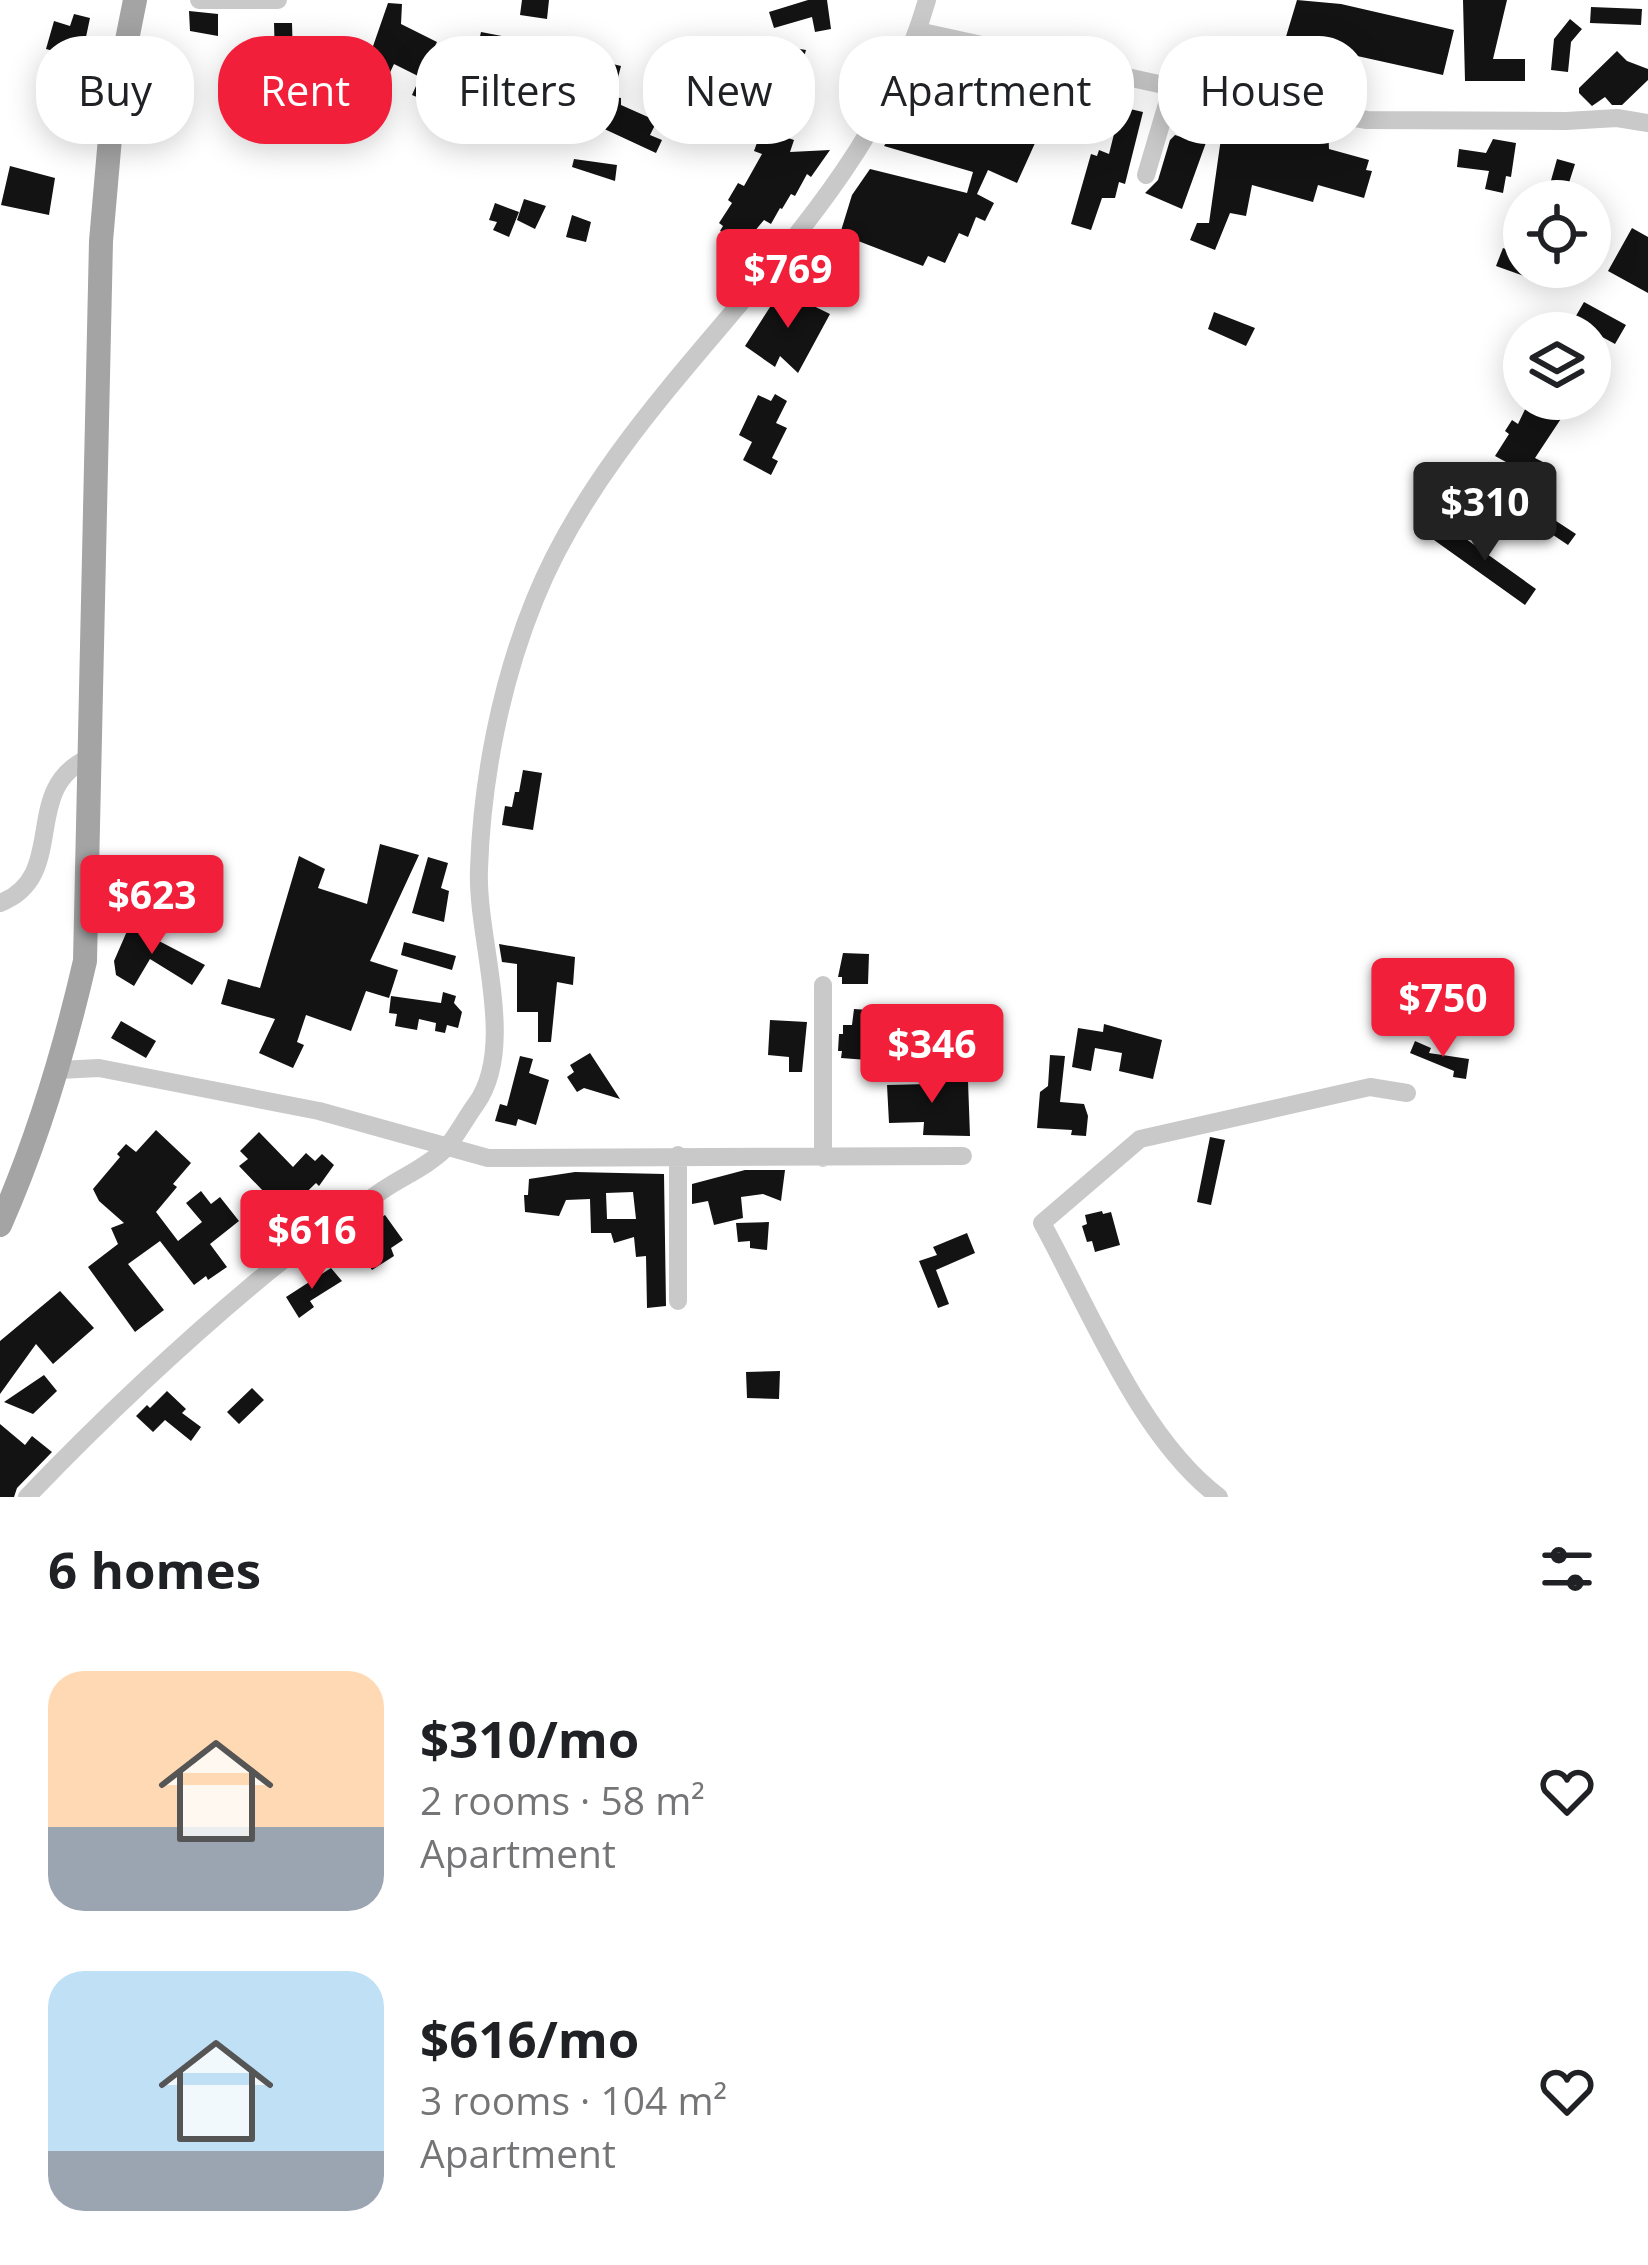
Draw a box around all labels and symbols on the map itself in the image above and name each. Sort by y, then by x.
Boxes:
pin: $769 [717,229,859,331]
pin: $310 [1414,462,1556,564]
pin: $623 [81,855,223,957]
pin: $750 [1372,958,1514,1060]
pin: $346 [861,1004,1003,1106]
pin: $616 [241,1190,383,1292]

